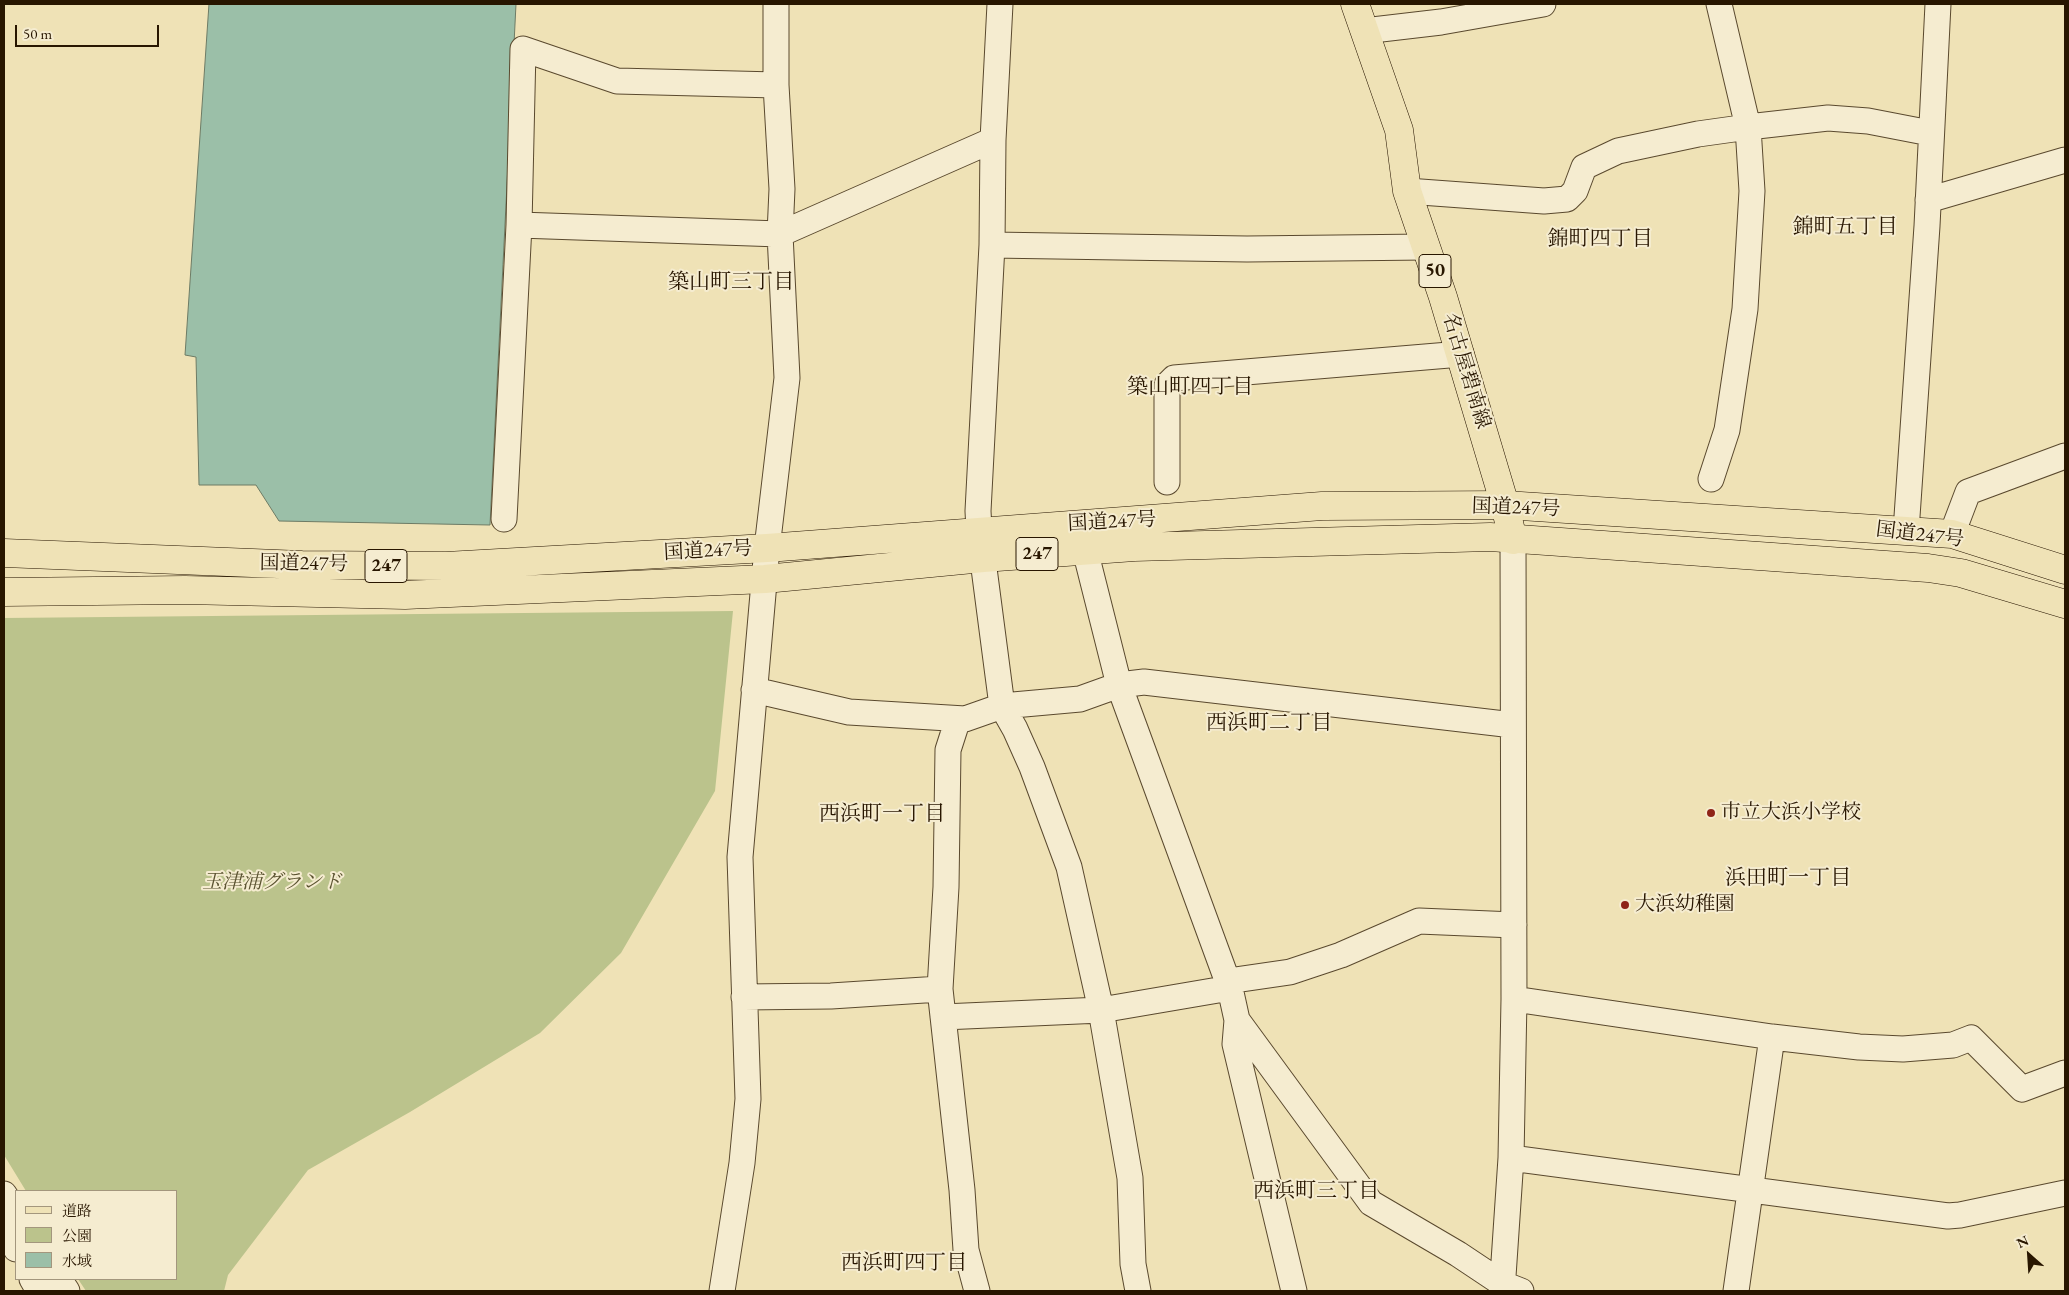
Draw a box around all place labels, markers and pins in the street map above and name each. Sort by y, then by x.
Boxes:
place label: 市立大浜小学校 [1721,801,1861,825]
marker: 市立大浜小学校 [1705,807,1717,819]
place label: 大浜幼稚園 [1635,893,1735,917]
marker: 大浜幼稚園 [1619,899,1631,911]

